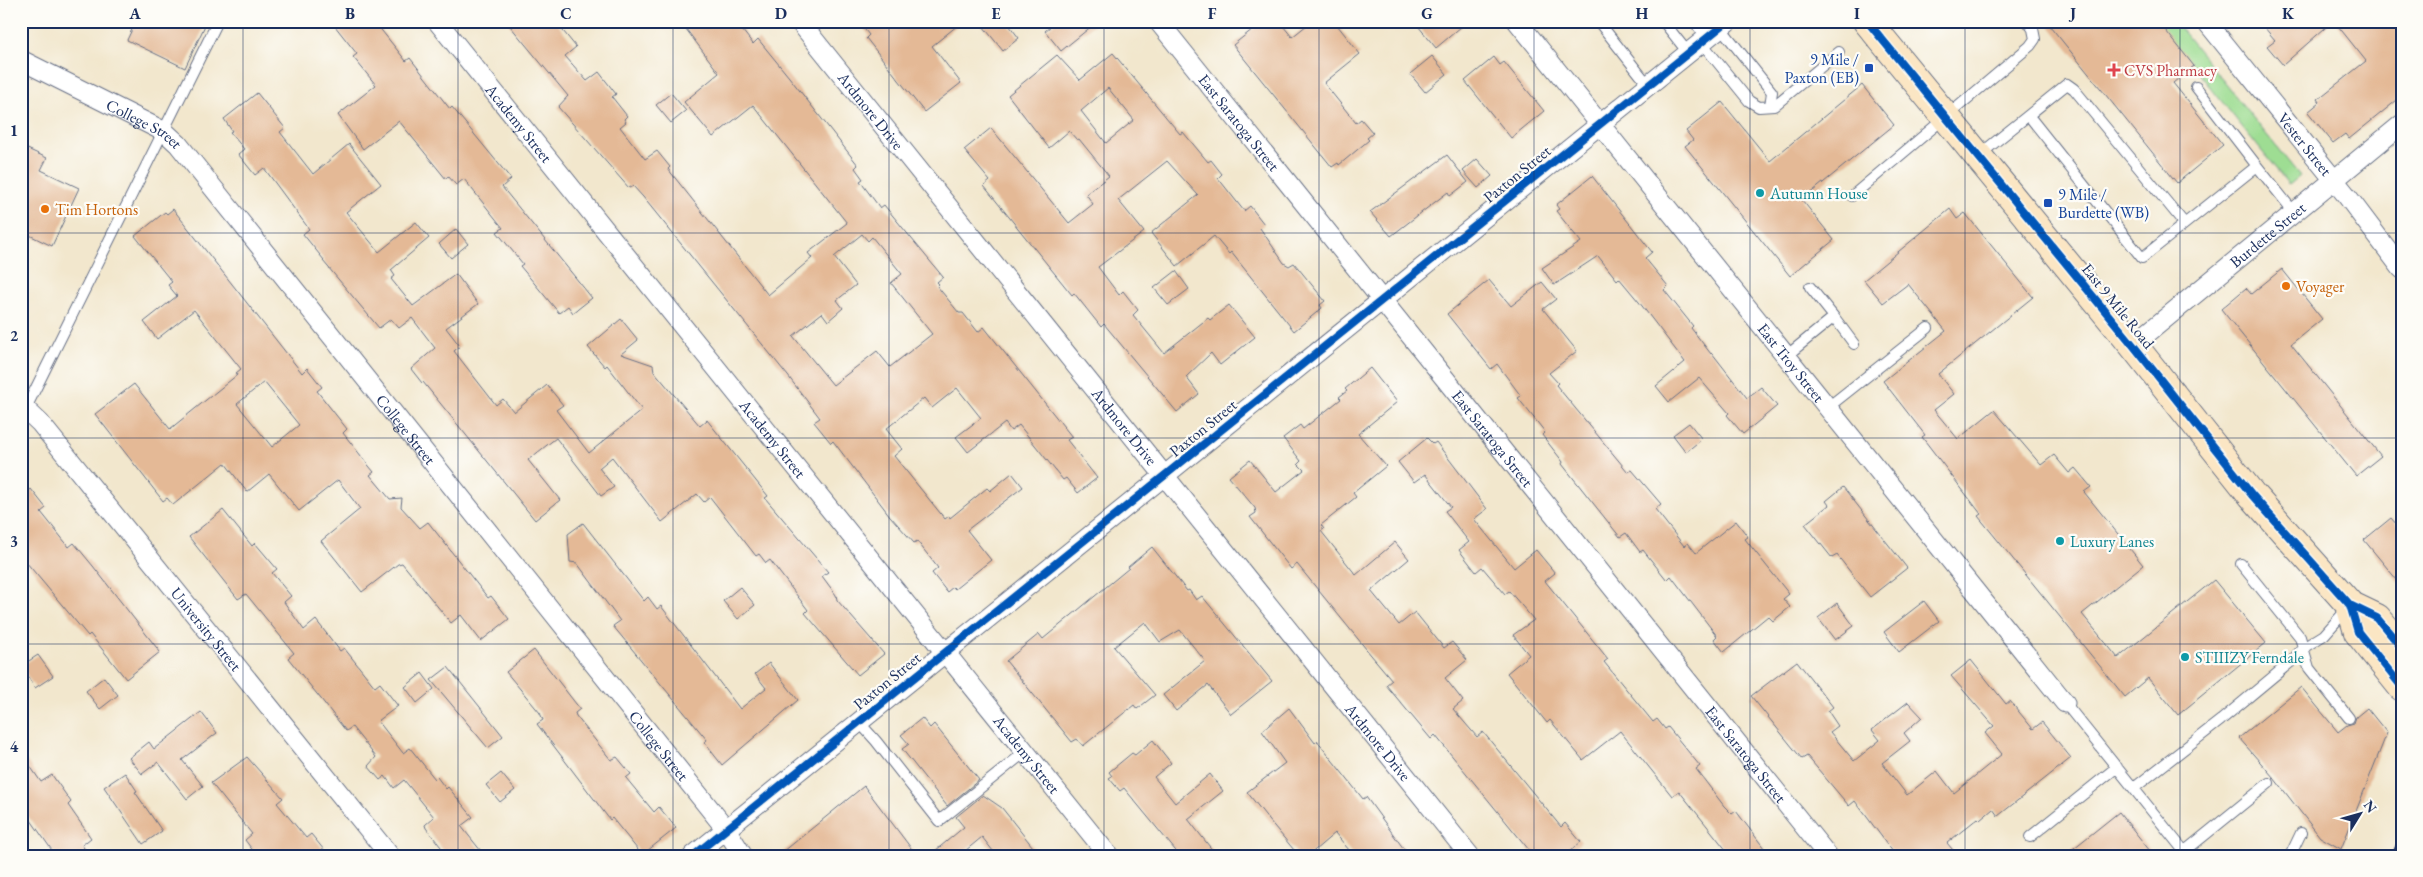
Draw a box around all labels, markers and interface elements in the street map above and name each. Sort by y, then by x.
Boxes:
text: A [128,3,141,24]
text: B [345,3,355,24]
text: C [560,3,572,24]
text: D [775,3,787,24]
text: E [991,3,1001,24]
text: F [1208,3,1217,24]
text: G [1421,3,1433,24]
text: H [1636,3,1649,24]
text: I [1854,3,1860,24]
text: J [2068,3,2076,24]
text: K [2282,3,2295,24]
place label: 9 Mile / Paxton (EB) [1785,49,1859,88]
place label: CVS Pharmacy [2124,60,2218,81]
marker: 9 Mile / Paxton (EB) [1863,62,1875,74]
marker: CVS Pharmacy [2108,64,2120,76]
street label: Ardmore Drive [833,67,909,154]
street label: East Saratoga Street [1194,70,1285,175]
street label: Academy Street [480,79,557,167]
street label: College Street [103,94,188,153]
street label: Vester Street [2273,108,2337,180]
text: 1 [10,120,18,141]
street label: Paxton Street [1479,140,1555,208]
place label: Autumn House [1769,183,1868,204]
place label: 9 Mile / Burdette (WB) [2058,184,2149,223]
marker: Autumn House [1754,187,1766,199]
marker: 9 Mile / Burdette (WB) [2042,197,2054,209]
street label: Burdette Street [2225,197,2310,272]
place label: Tim Hortons [55,199,138,220]
marker: Tim Hortons [39,203,51,215]
street label: East 9 Mile Road [2077,259,2160,354]
place label: Voyager [2296,276,2345,297]
marker: Voyager [2280,280,2292,292]
street label: East Troy Street [1753,318,1830,406]
text: 2 [10,325,19,346]
street label: Ardmore Drive [1086,382,1162,470]
street label: East Saratoga Street [1447,385,1538,491]
street label: College Street [372,390,441,469]
street label: Academy Street [734,394,811,482]
street label: Paxton Street [1165,394,1241,462]
text: 3 [10,531,18,552]
place label: Luxury Lanes [2070,531,2154,552]
marker: Luxury Lanes [2054,535,2066,547]
street label: University Street [166,583,247,675]
street label: Paxton Street [849,647,925,715]
place label: STIIIZY Ferndale [2195,647,2304,668]
marker: STIIIZY Ferndale [2179,651,2191,663]
street label: Ardmore Drive [1340,698,1416,785]
street label: East Saratoga Street [1701,701,1792,807]
street label: College Street [625,706,694,785]
street label: Academy Street [988,710,1065,798]
text: 4 [10,736,19,757]
north arrow [2336,790,2386,840]
text: N [2360,796,2381,817]

